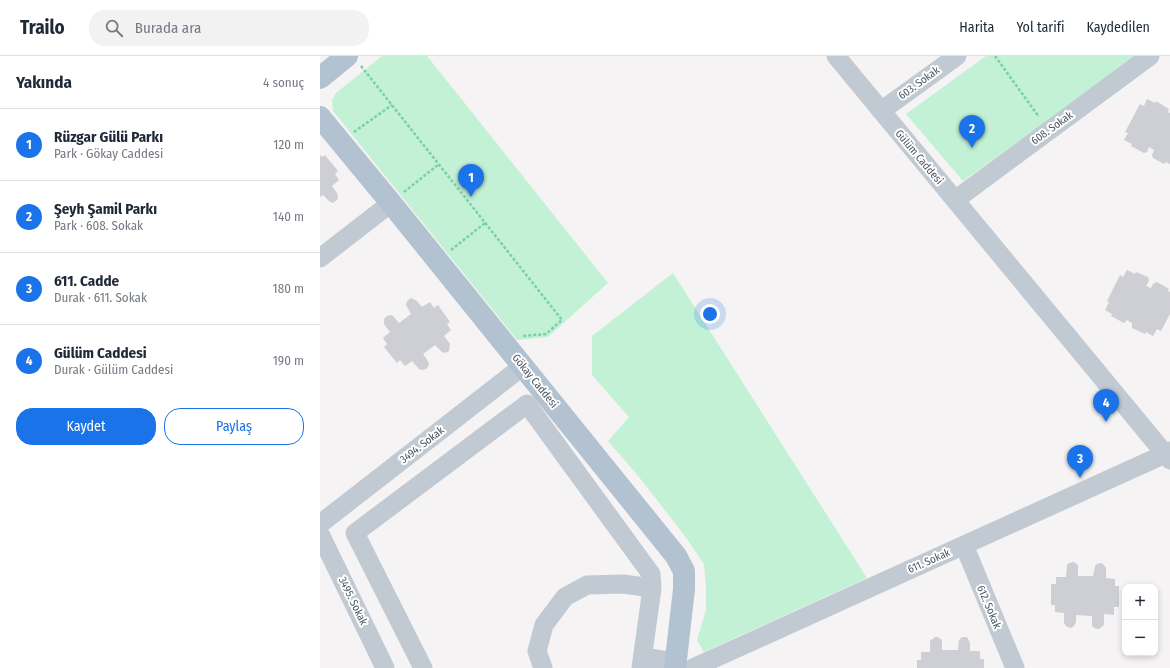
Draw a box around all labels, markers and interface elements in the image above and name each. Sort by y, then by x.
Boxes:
search box [89,10,369,46]
text: Trailo [20,16,65,39]
icon: search [103,17,125,39]
text: Burada ara [135,19,201,37]
text: Harita [959,19,994,36]
text: Yol tarifi [1016,19,1064,36]
text: Kaydedilen [1086,19,1150,36]
street label: 603. Sokak [896,63,943,102]
text: Yakında [16,72,72,93]
text: 4 sonuç [263,75,304,90]
street label: 608. Sokak [1029,108,1076,147]
pin: 2 [959,115,985,148]
street label: Gülüm Caddesi [892,127,946,187]
text: Rüzgar Gülü Parkı [54,128,163,146]
text: 1 [26,137,32,152]
text: 120 m [273,137,304,152]
text: Park · Gökay Caddesi [54,146,163,161]
pin: 1 [458,164,484,197]
text: Şeyh Şamil Parkı [54,200,157,218]
text: 2 [26,209,32,224]
text: 140 m [273,209,304,224]
text: Park · 608. Sokak [54,218,143,233]
text: 611. Cadde [54,272,119,290]
text: 3 [26,281,32,296]
text: 180 m [273,281,304,296]
text: Durak · 611. Sokak [54,290,147,305]
your location [700,304,720,324]
text: Gülüm Caddesi [54,344,147,362]
street label: Gökay Caddesi [509,352,561,411]
text: 4 [26,353,32,368]
text: 190 m [273,353,304,368]
text: Durak · Gülüm Caddesi [54,362,173,377]
pin: 4 [1093,389,1119,422]
button: Kaydet [16,408,156,445]
button: Paylaş [164,408,304,445]
street label: 3494. Sokak [397,423,447,466]
pin: 3 [1067,445,1093,478]
street label: 611. Sokak [906,546,953,576]
street label: 3495. Sokak [336,575,371,628]
street label: 612. Sokak [974,583,1004,631]
map controls [1122,584,1158,656]
button: + [1122,584,1158,620]
button: − [1122,620,1158,656]

